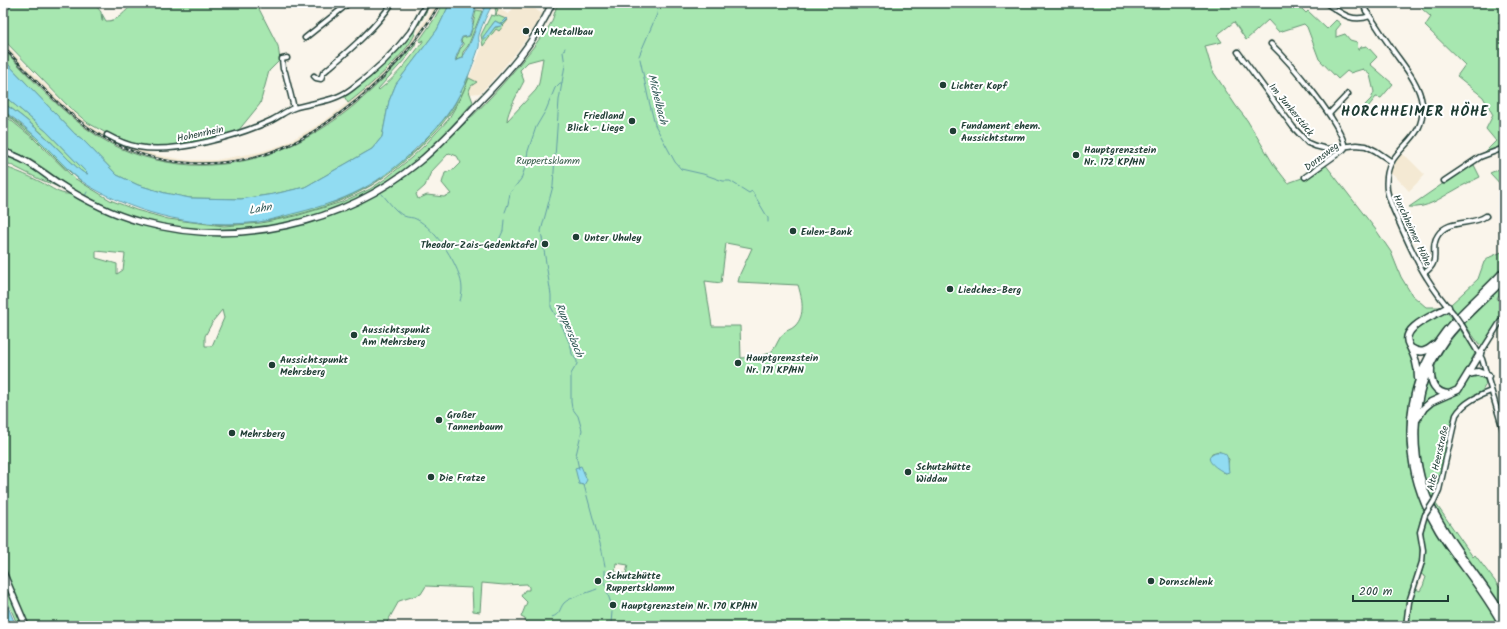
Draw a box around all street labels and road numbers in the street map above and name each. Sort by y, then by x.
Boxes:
street label: Im Junkerstück [1265,80,1318,140]
street label: Hohenrhein [175,121,225,147]
street label: Dornsweg [1301,138,1343,175]
street label: Horchheimer Höhe [1388,192,1436,269]
street label: Alte Heerstraße [1423,424,1453,492]

